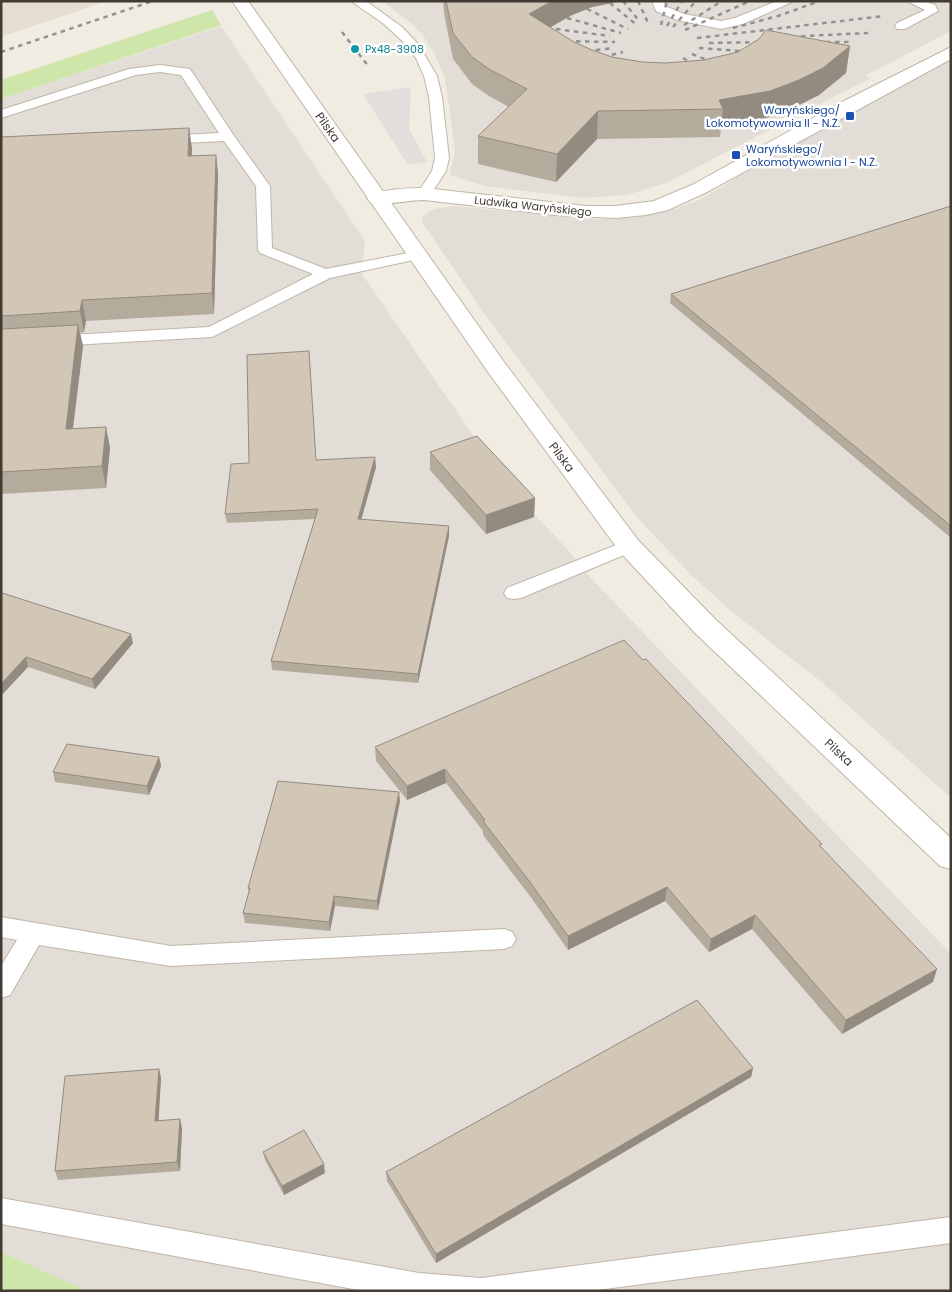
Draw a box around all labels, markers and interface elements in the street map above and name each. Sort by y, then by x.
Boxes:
place label: Px48-3908 [365,41,424,57]
marker: Px48-3908 [349,43,361,55]
place label: Waryńskiego/ Lokomotywownia II - N.Ż. [706,102,840,131]
street label: Pilska [311,108,345,146]
marker: Waryńskiego/ Lokomotywownia II - N.Ż. [844,110,856,122]
place label: Waryńskiego/ Lokomotywownia I - N.Ż. [746,141,877,170]
marker: Waryńskiego/ Lokomotywownia I - N.Ż. [730,149,742,161]
street label: Ludwika Waryńskiego [474,192,592,220]
street label: Pilska [545,438,579,476]
street label: Pilska [821,734,857,770]

